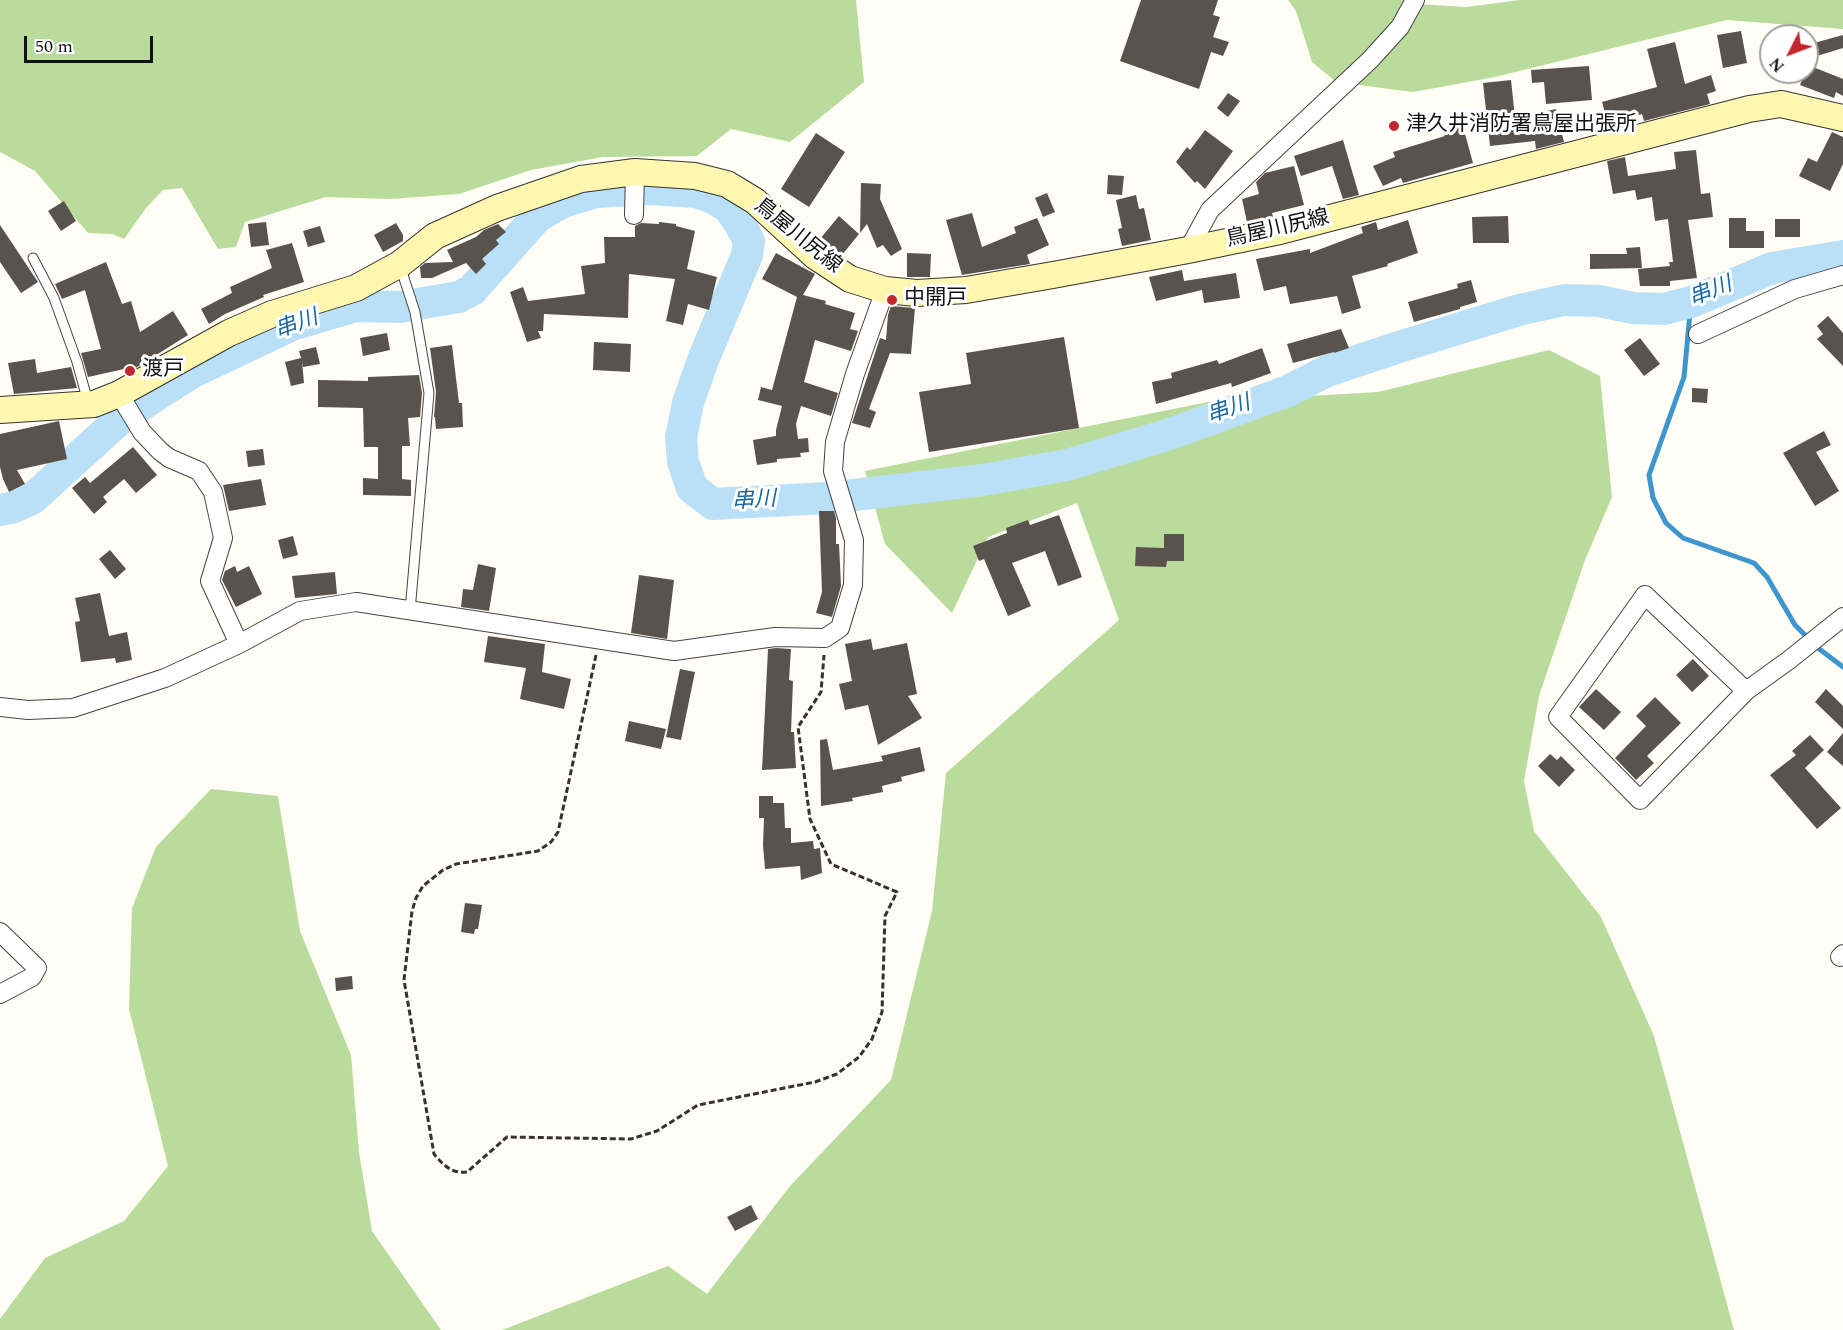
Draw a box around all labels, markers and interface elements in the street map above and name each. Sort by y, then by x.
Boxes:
scale bar [27,24,156,62]
north arrow [1759,24,1819,84]
text: 50 m [35,33,73,60]
text: N [1764,52,1790,78]
place label: 津久井消防署鳥屋出張所 [1406,113,1637,139]
marker: 津久井消防署鳥屋出張所 [1387,119,1401,133]
street label: 鳥屋川尻線 [748,194,846,280]
street label: 鳥屋川尻線 [1224,206,1332,254]
water label: 串川 [1686,273,1736,313]
place label: 中開戸 [904,287,967,313]
marker: 中開戸 [885,293,899,307]
water label: 串川 [272,306,322,346]
place label: 渡戸 [142,358,184,384]
marker: 渡戸 [123,364,137,378]
water label: 串川 [1204,391,1254,431]
water label: 串川 [731,488,777,516]

